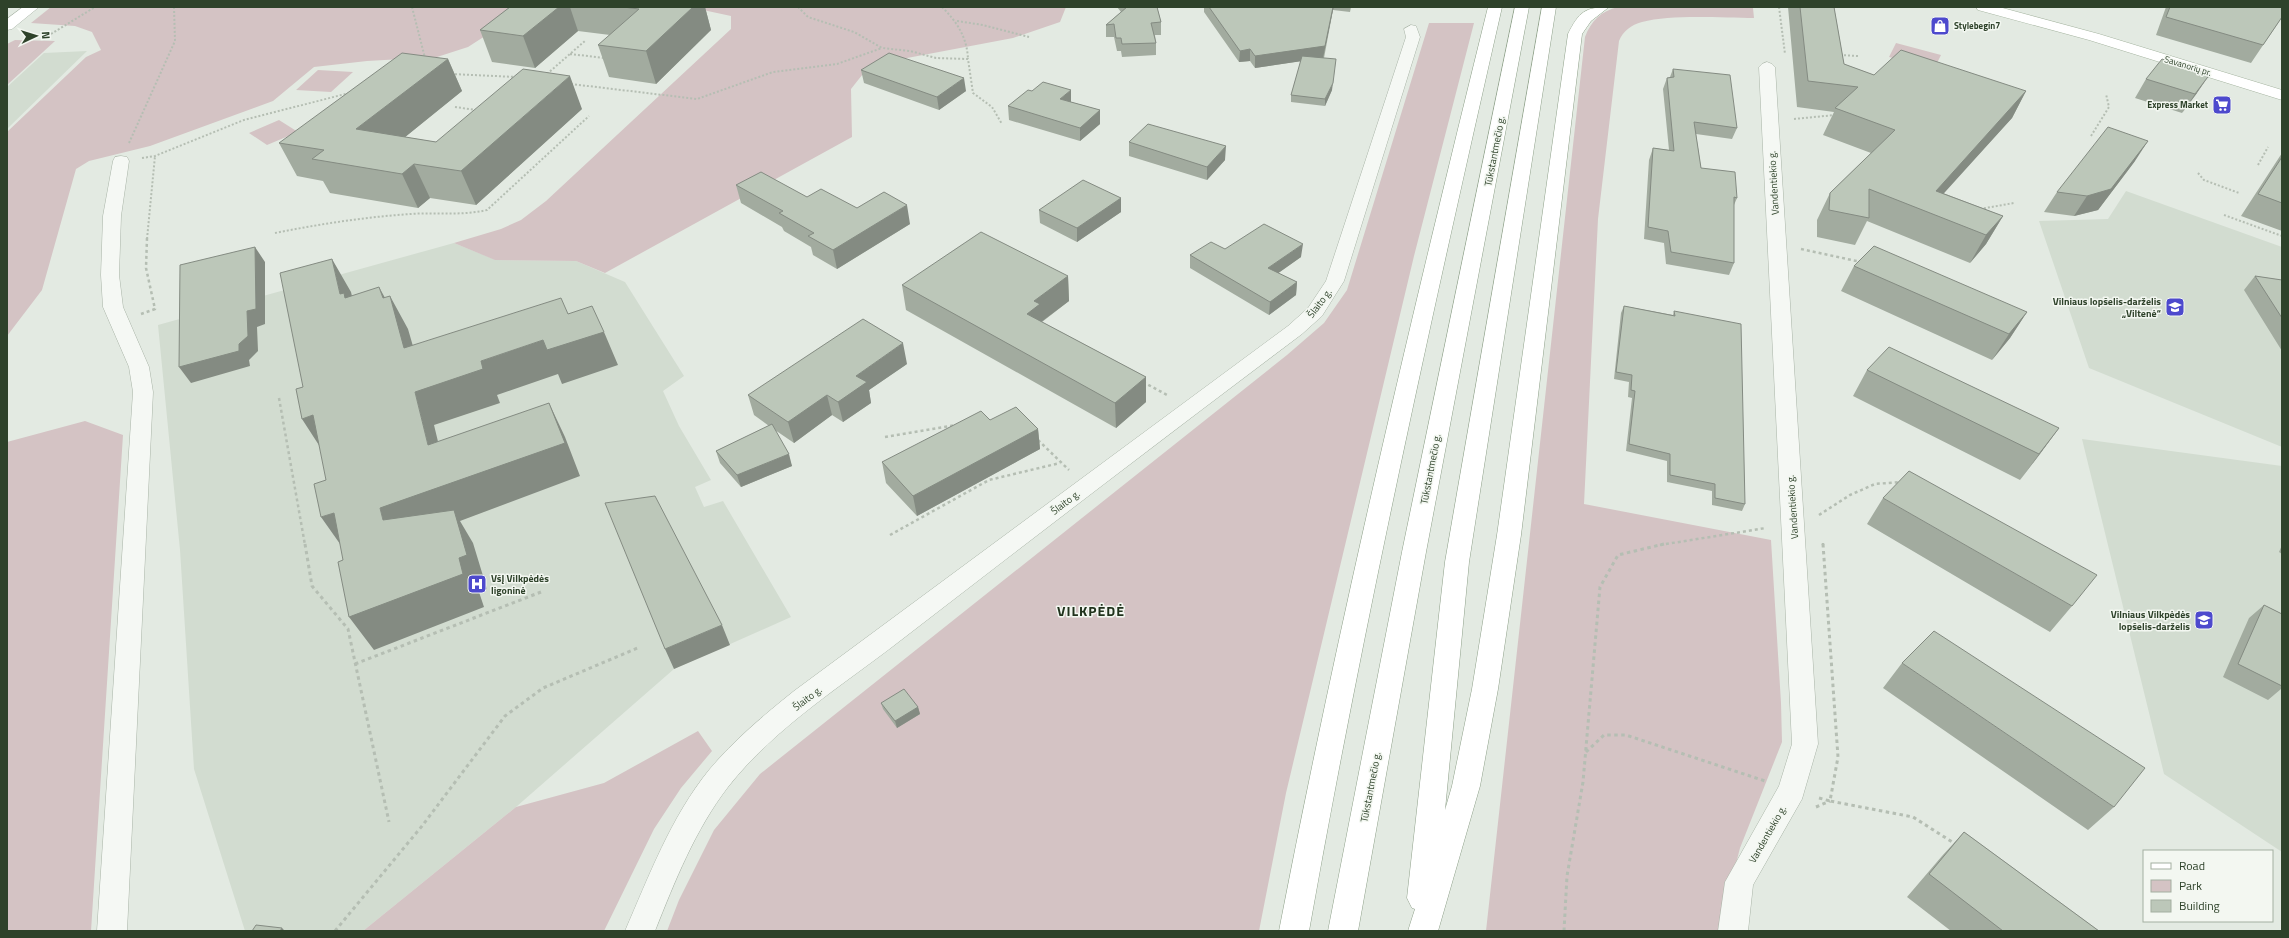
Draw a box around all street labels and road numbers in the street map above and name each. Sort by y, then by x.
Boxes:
street label: Savanorių pr. [2163,52,2213,79]
street label: Tūkstantmečio g. [1480,115,1509,187]
street label: Vandentiekio g. [1764,151,1783,215]
street label: Šlaito g. [1303,286,1335,321]
street label: Tūkstantmečio g. [1416,433,1445,505]
street label: Vandentiekio g. [1783,474,1802,539]
street label: Šlaito g. [1048,486,1083,518]
street label: Šlaito g. [790,682,825,714]
street label: Tūkstantmečio g. [1356,751,1385,823]
street label: Vandentiekio g. [1745,803,1790,866]

